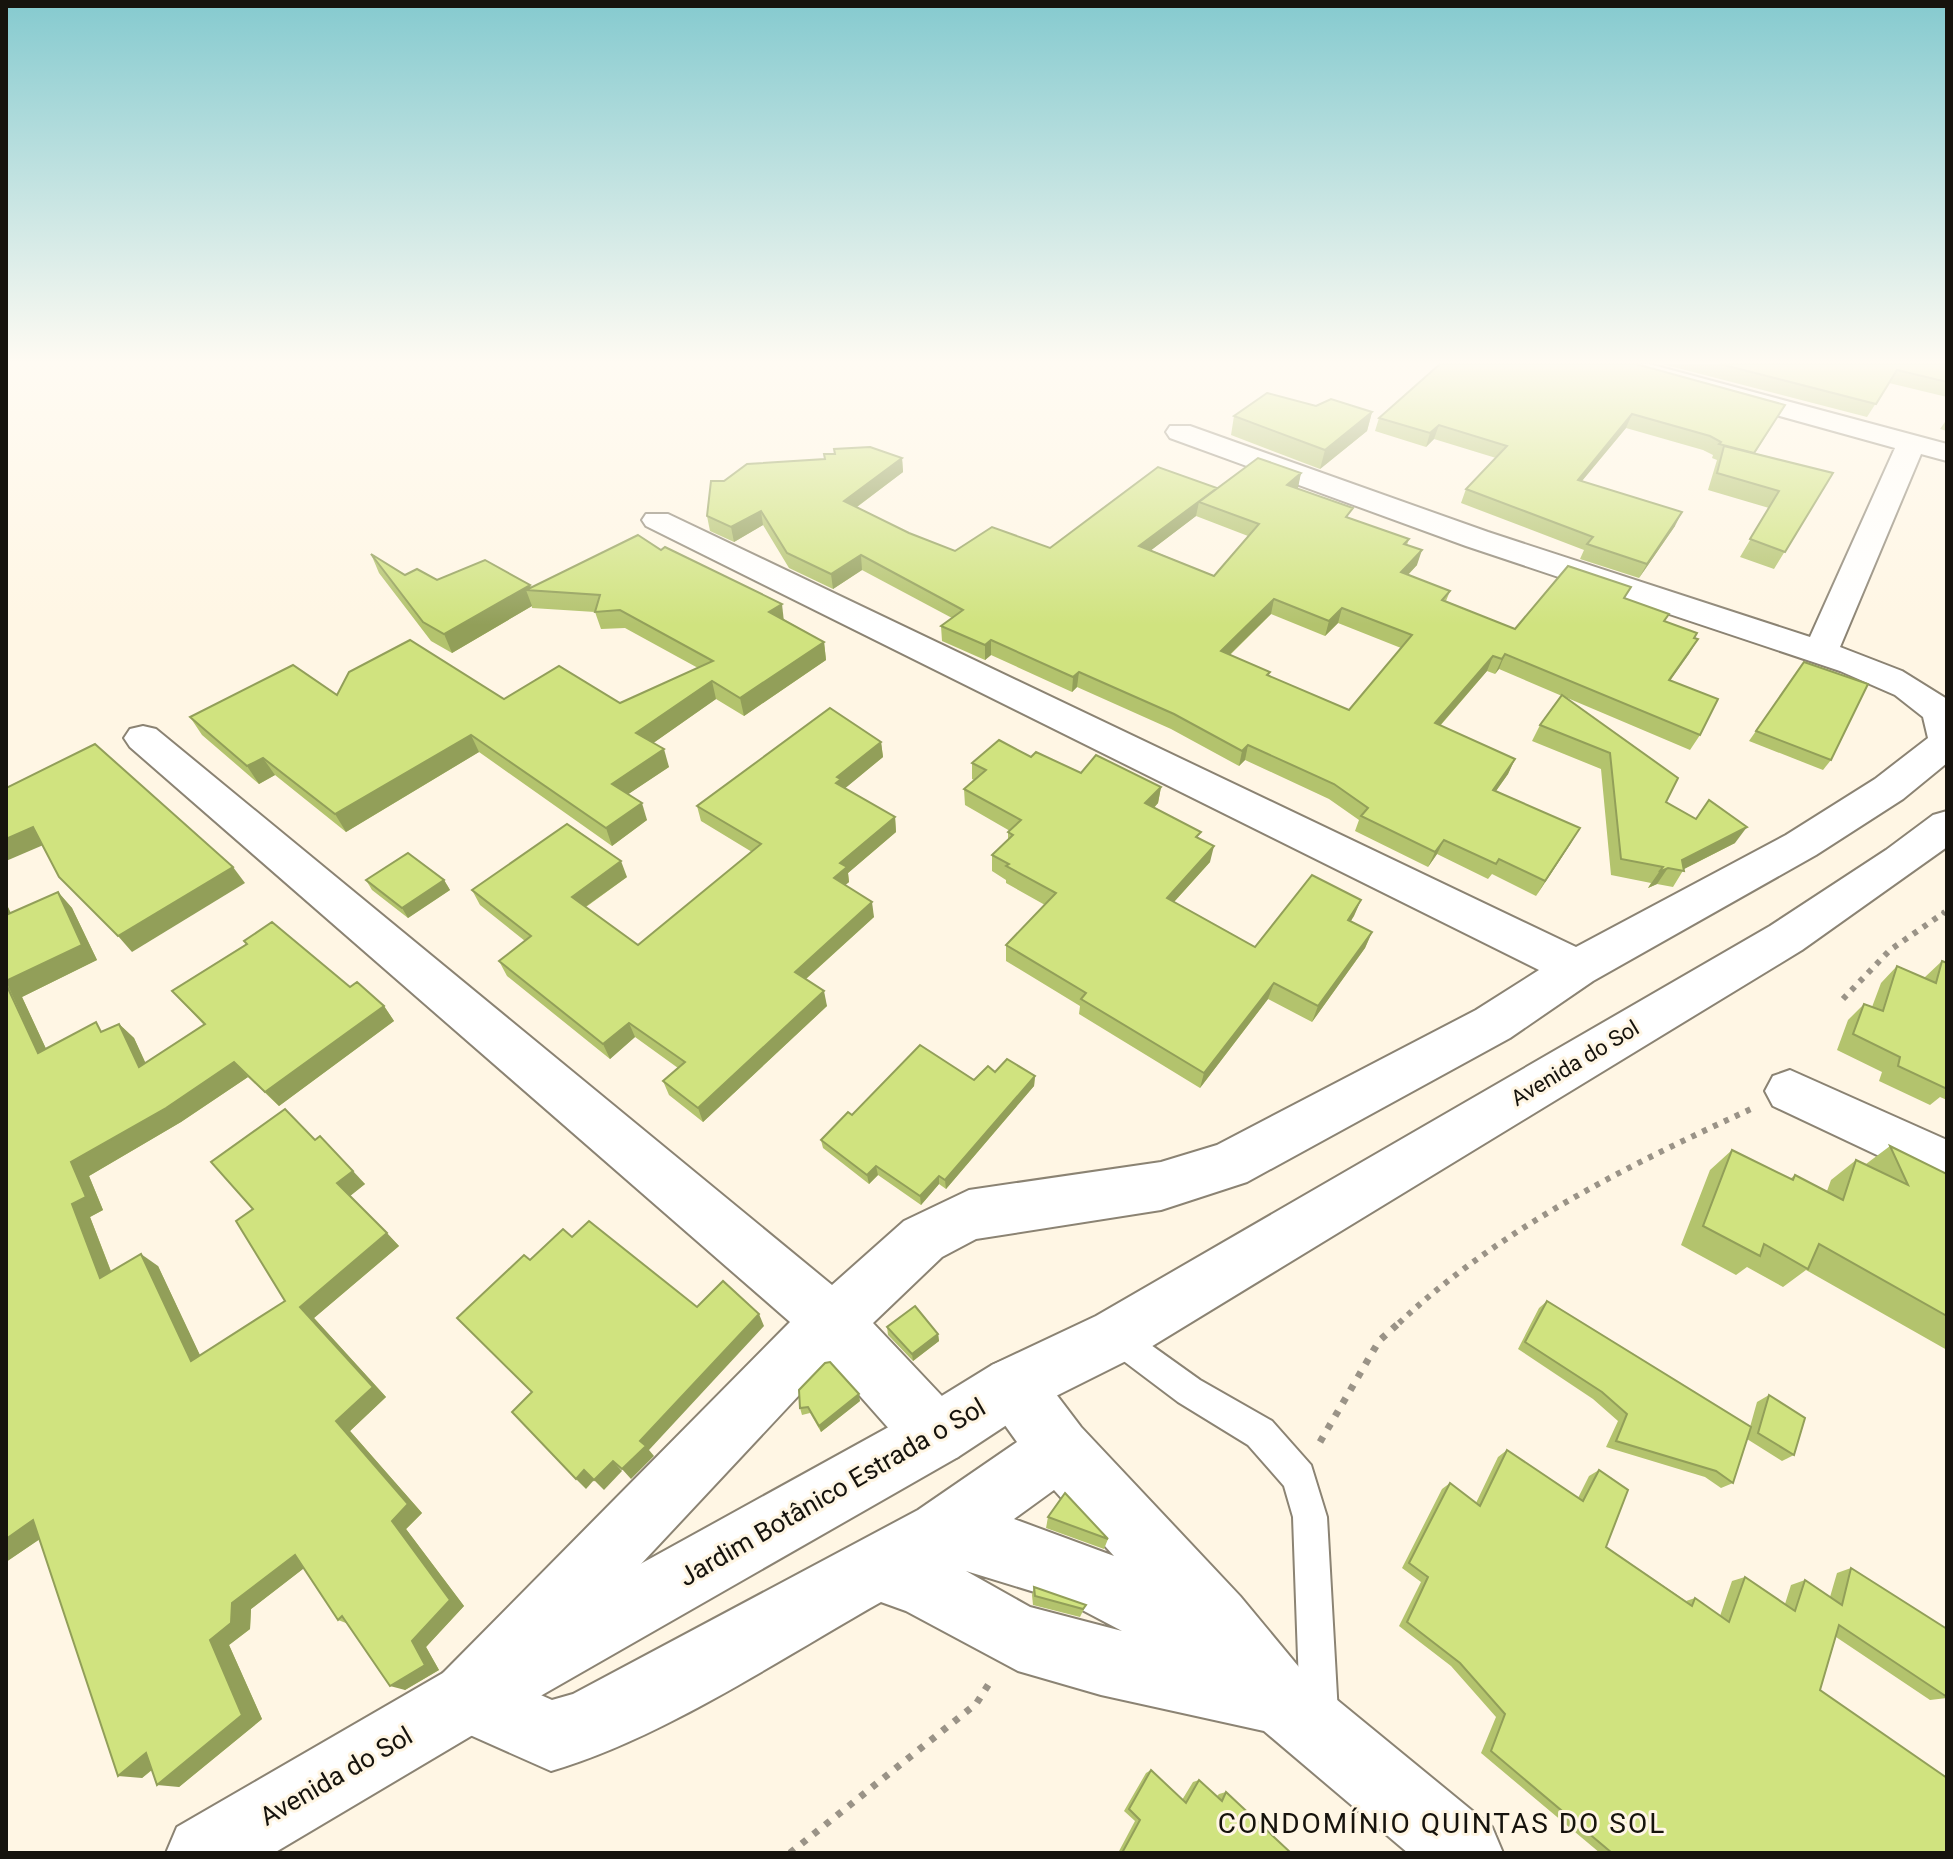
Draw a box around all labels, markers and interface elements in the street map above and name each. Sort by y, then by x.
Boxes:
street label: Avenida do Sol [1507,1015,1643,1111]
street label: Jardim Botânico Estrada o Sol [673,1392,991,1592]
street label: Avenida do Sol [254,1720,418,1832]
district label: CONDOMÍNIO QUINTAS DO SOL [1218,1807,1666,1840]

